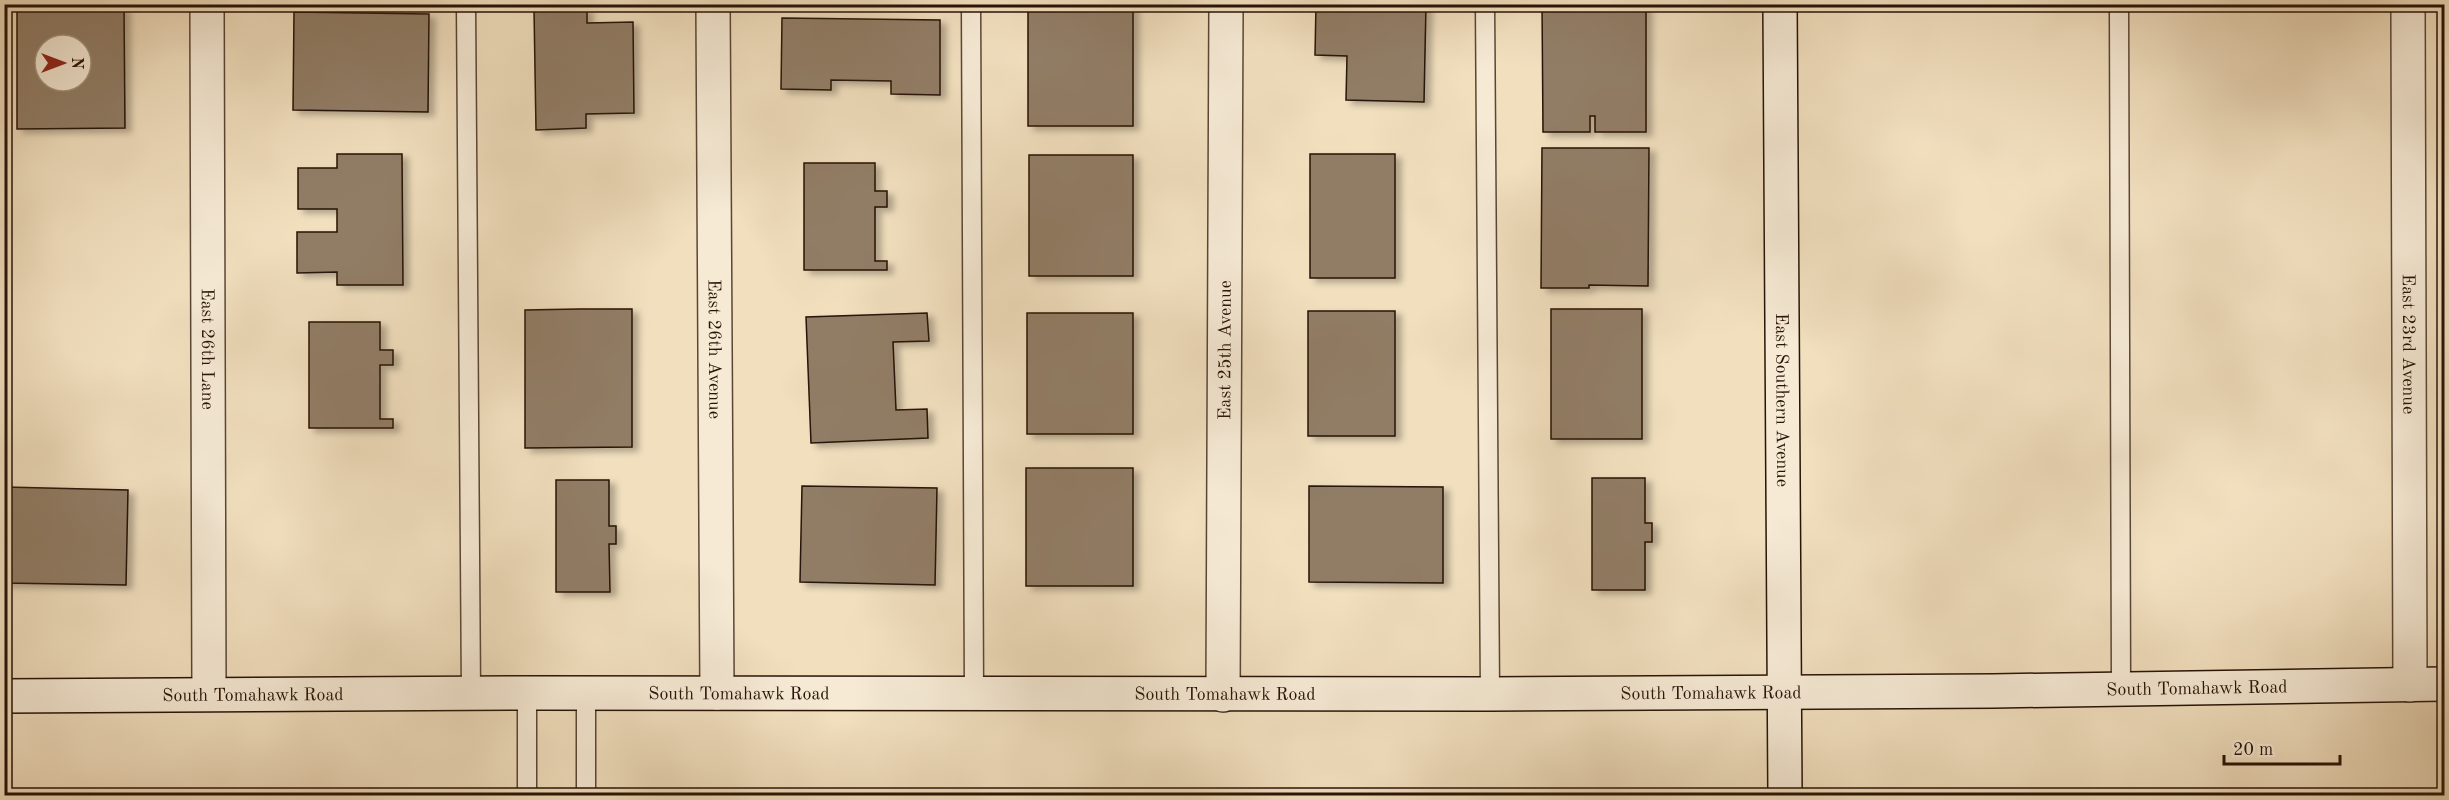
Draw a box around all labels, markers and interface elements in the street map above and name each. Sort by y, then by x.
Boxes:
north arrow [33,33,93,93]
text: N [68,57,84,70]
street label: East 23rd Avenue [2399,274,2417,414]
street label: East 26th Avenue [705,279,723,419]
street label: East 25th Avenue [1216,280,1235,420]
street label: East 26th Lane [198,288,216,410]
street label: East Southern Avenue [1772,313,1791,487]
street label: South Tomahawk Road [2106,678,2288,699]
street label: South Tomahawk Road [1620,684,1802,703]
street label: South Tomahawk Road [648,685,830,703]
street label: South Tomahawk Road [162,686,344,705]
street label: South Tomahawk Road [1134,686,1316,704]
scale bar [2224,728,2340,766]
text: 20 m [2233,741,2273,759]

